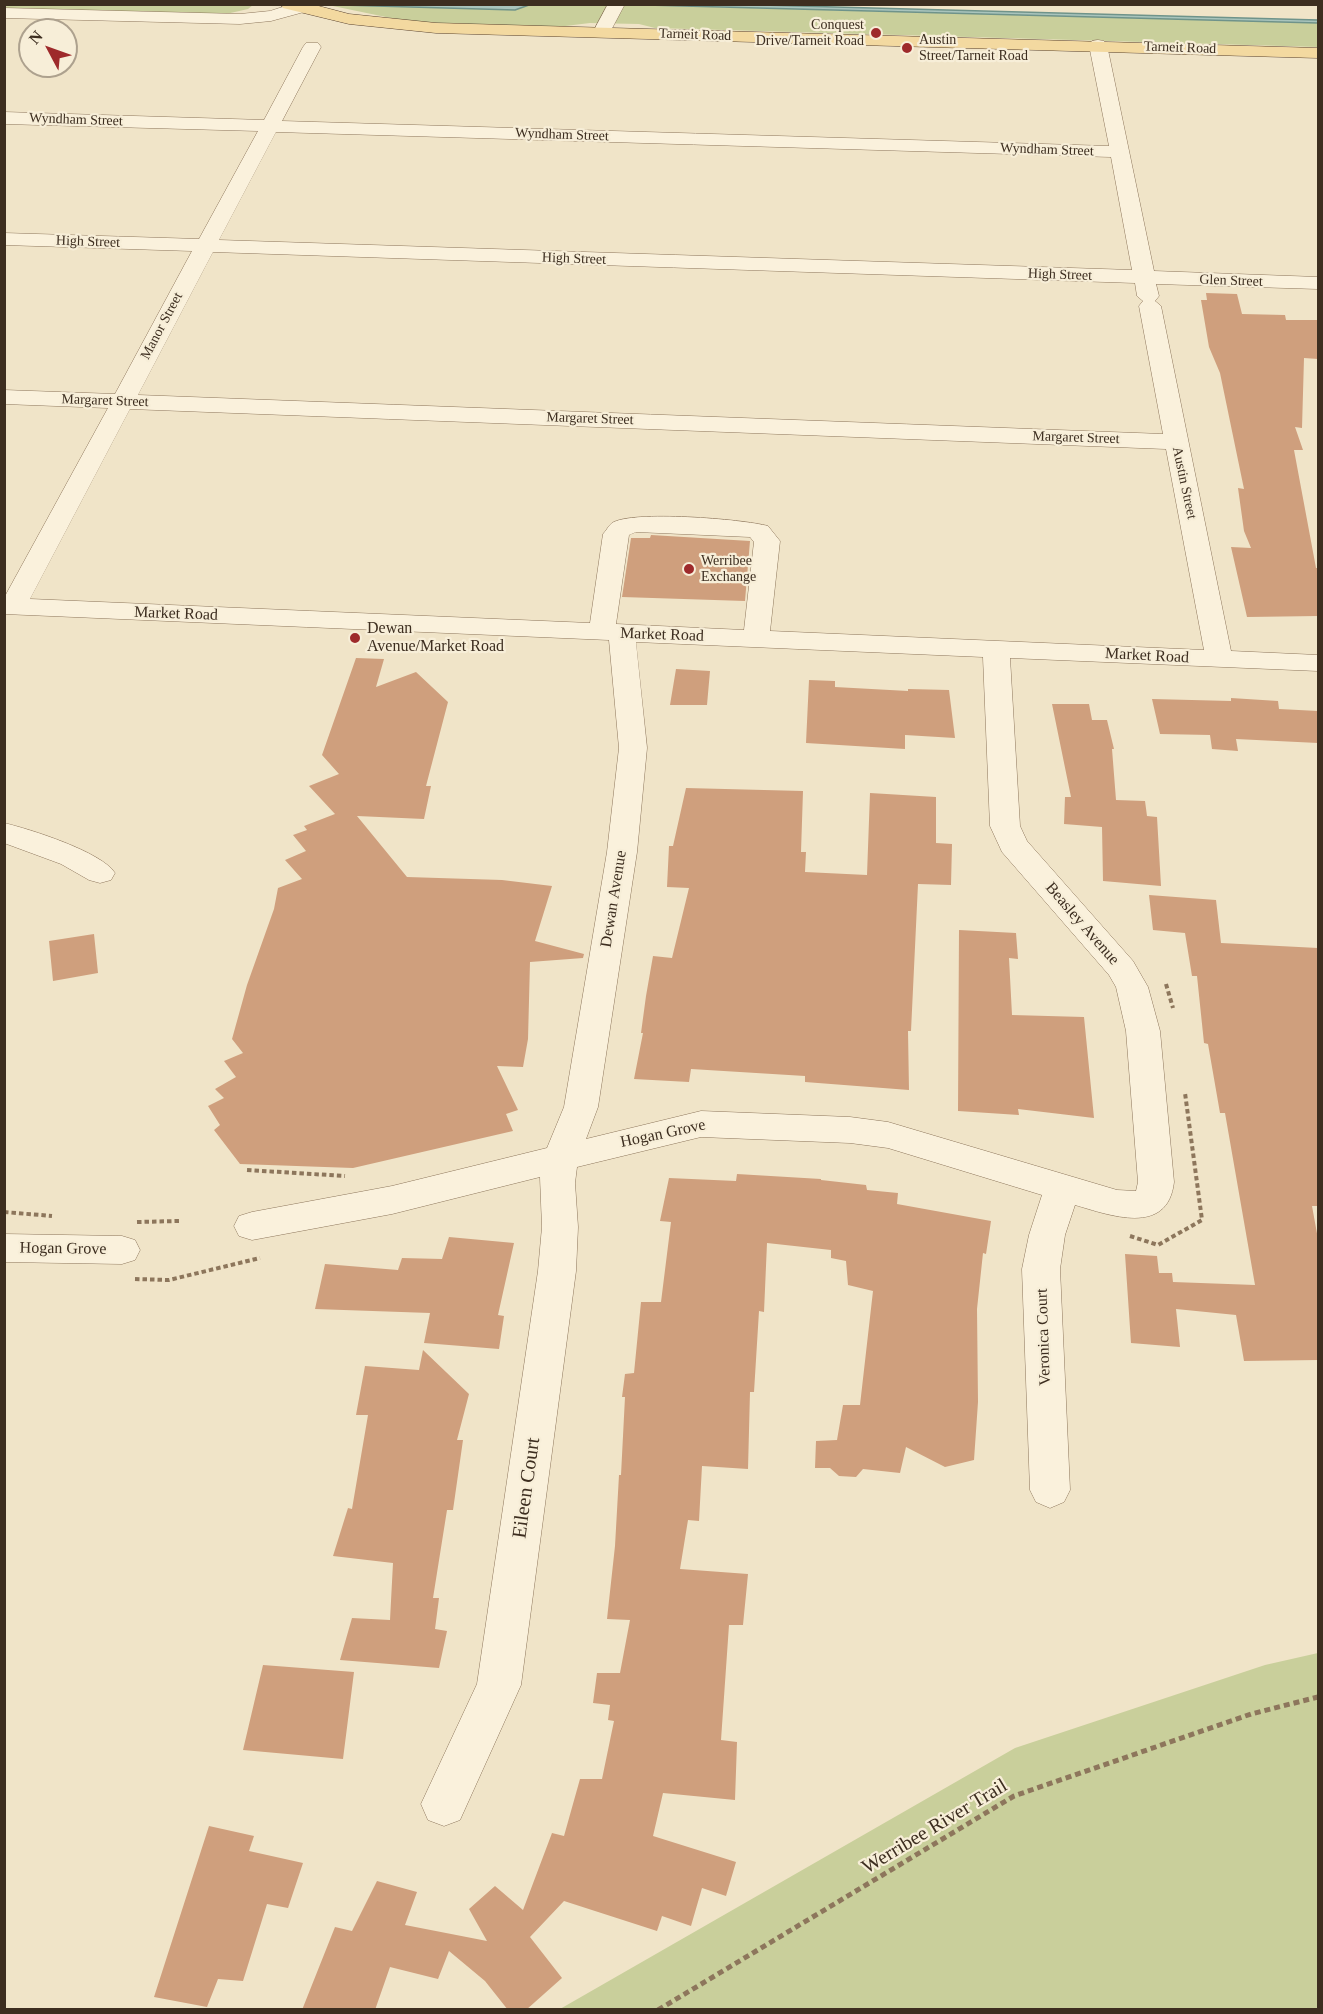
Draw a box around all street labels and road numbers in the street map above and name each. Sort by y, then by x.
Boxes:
street label: Tarneit Road [658,25,732,45]
street label: Tarneit Road [1143,38,1217,58]
street label: Wyndham Street [29,110,123,130]
street label: Wyndham Street [515,125,609,145]
street label: Wyndham Street [1000,140,1094,160]
street label: High Street [56,232,120,252]
street label: High Street [542,249,606,269]
street label: High Street [1028,265,1092,285]
street label: Glen Street [1199,271,1263,291]
street label: Manor Street [137,290,187,362]
street label: Margaret Street [61,391,149,411]
street label: Margaret Street [546,409,634,429]
street label: Margaret Street [1032,428,1120,448]
street label: Austin Street [1168,445,1200,521]
street label: Market Road [134,603,218,625]
street label: Market Road [620,624,704,646]
street label: Market Road [1105,644,1189,668]
street label: Dewan Avenue [597,849,631,949]
street label: Beasley Avenue [1041,879,1123,969]
street label: Hogan Grove [619,1116,707,1152]
street label: Hogan Grove [20,1239,106,1259]
street label: Veronica Court [1033,1288,1055,1386]
street label: Eileen Court [508,1436,546,1540]
street label: Werribee River Trail [858,1774,1012,1880]

